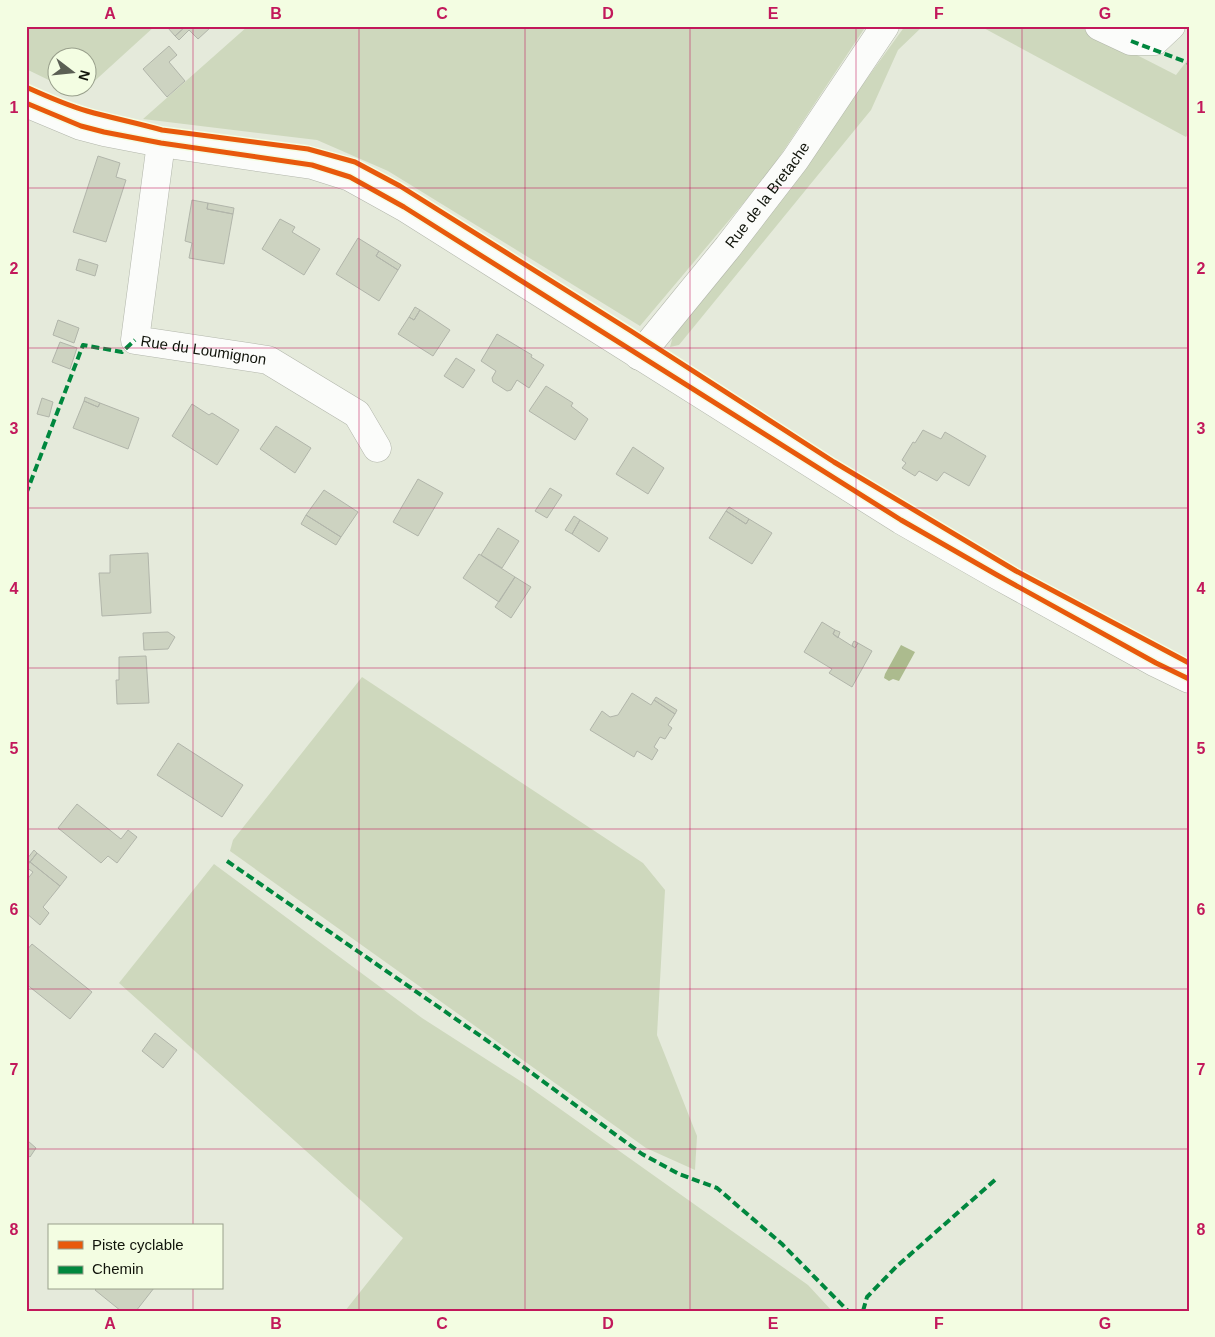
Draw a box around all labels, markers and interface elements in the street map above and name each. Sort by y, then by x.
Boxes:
text: A [104,5,116,22]
text: B [270,5,282,22]
text: C [436,5,448,22]
text: D [602,5,614,22]
text: E [768,5,779,22]
text: F [934,5,944,22]
text: G [1099,5,1111,22]
north arrow [48,48,98,98]
text: N [75,69,94,83]
text: 1 [10,99,19,116]
text: 1 [1197,99,1206,116]
street label: Rue de la Bretache [722,139,813,251]
text: 2 [10,260,19,277]
text: 2 [1197,260,1206,277]
street label: Rue du Loumignon [140,332,268,368]
text: 3 [10,420,19,437]
text: 3 [1197,420,1206,437]
text: 4 [10,580,19,597]
text: 4 [1197,580,1206,597]
text: 5 [10,740,19,757]
text: 5 [1197,740,1206,757]
text: 6 [10,901,19,918]
text: 6 [1197,901,1206,918]
text: 7 [10,1061,19,1078]
text: 7 [1197,1061,1206,1078]
text: 8 [10,1221,19,1238]
text: 8 [1197,1221,1206,1238]
legend [48,1224,222,1290]
text: Piste cyclable [92,1236,184,1253]
text: Chemin [92,1260,144,1277]
text: A [104,1315,116,1332]
text: B [270,1315,282,1332]
text: C [436,1315,448,1332]
text: D [602,1315,614,1332]
text: E [768,1315,779,1332]
text: F [934,1315,944,1332]
text: G [1099,1315,1111,1332]

